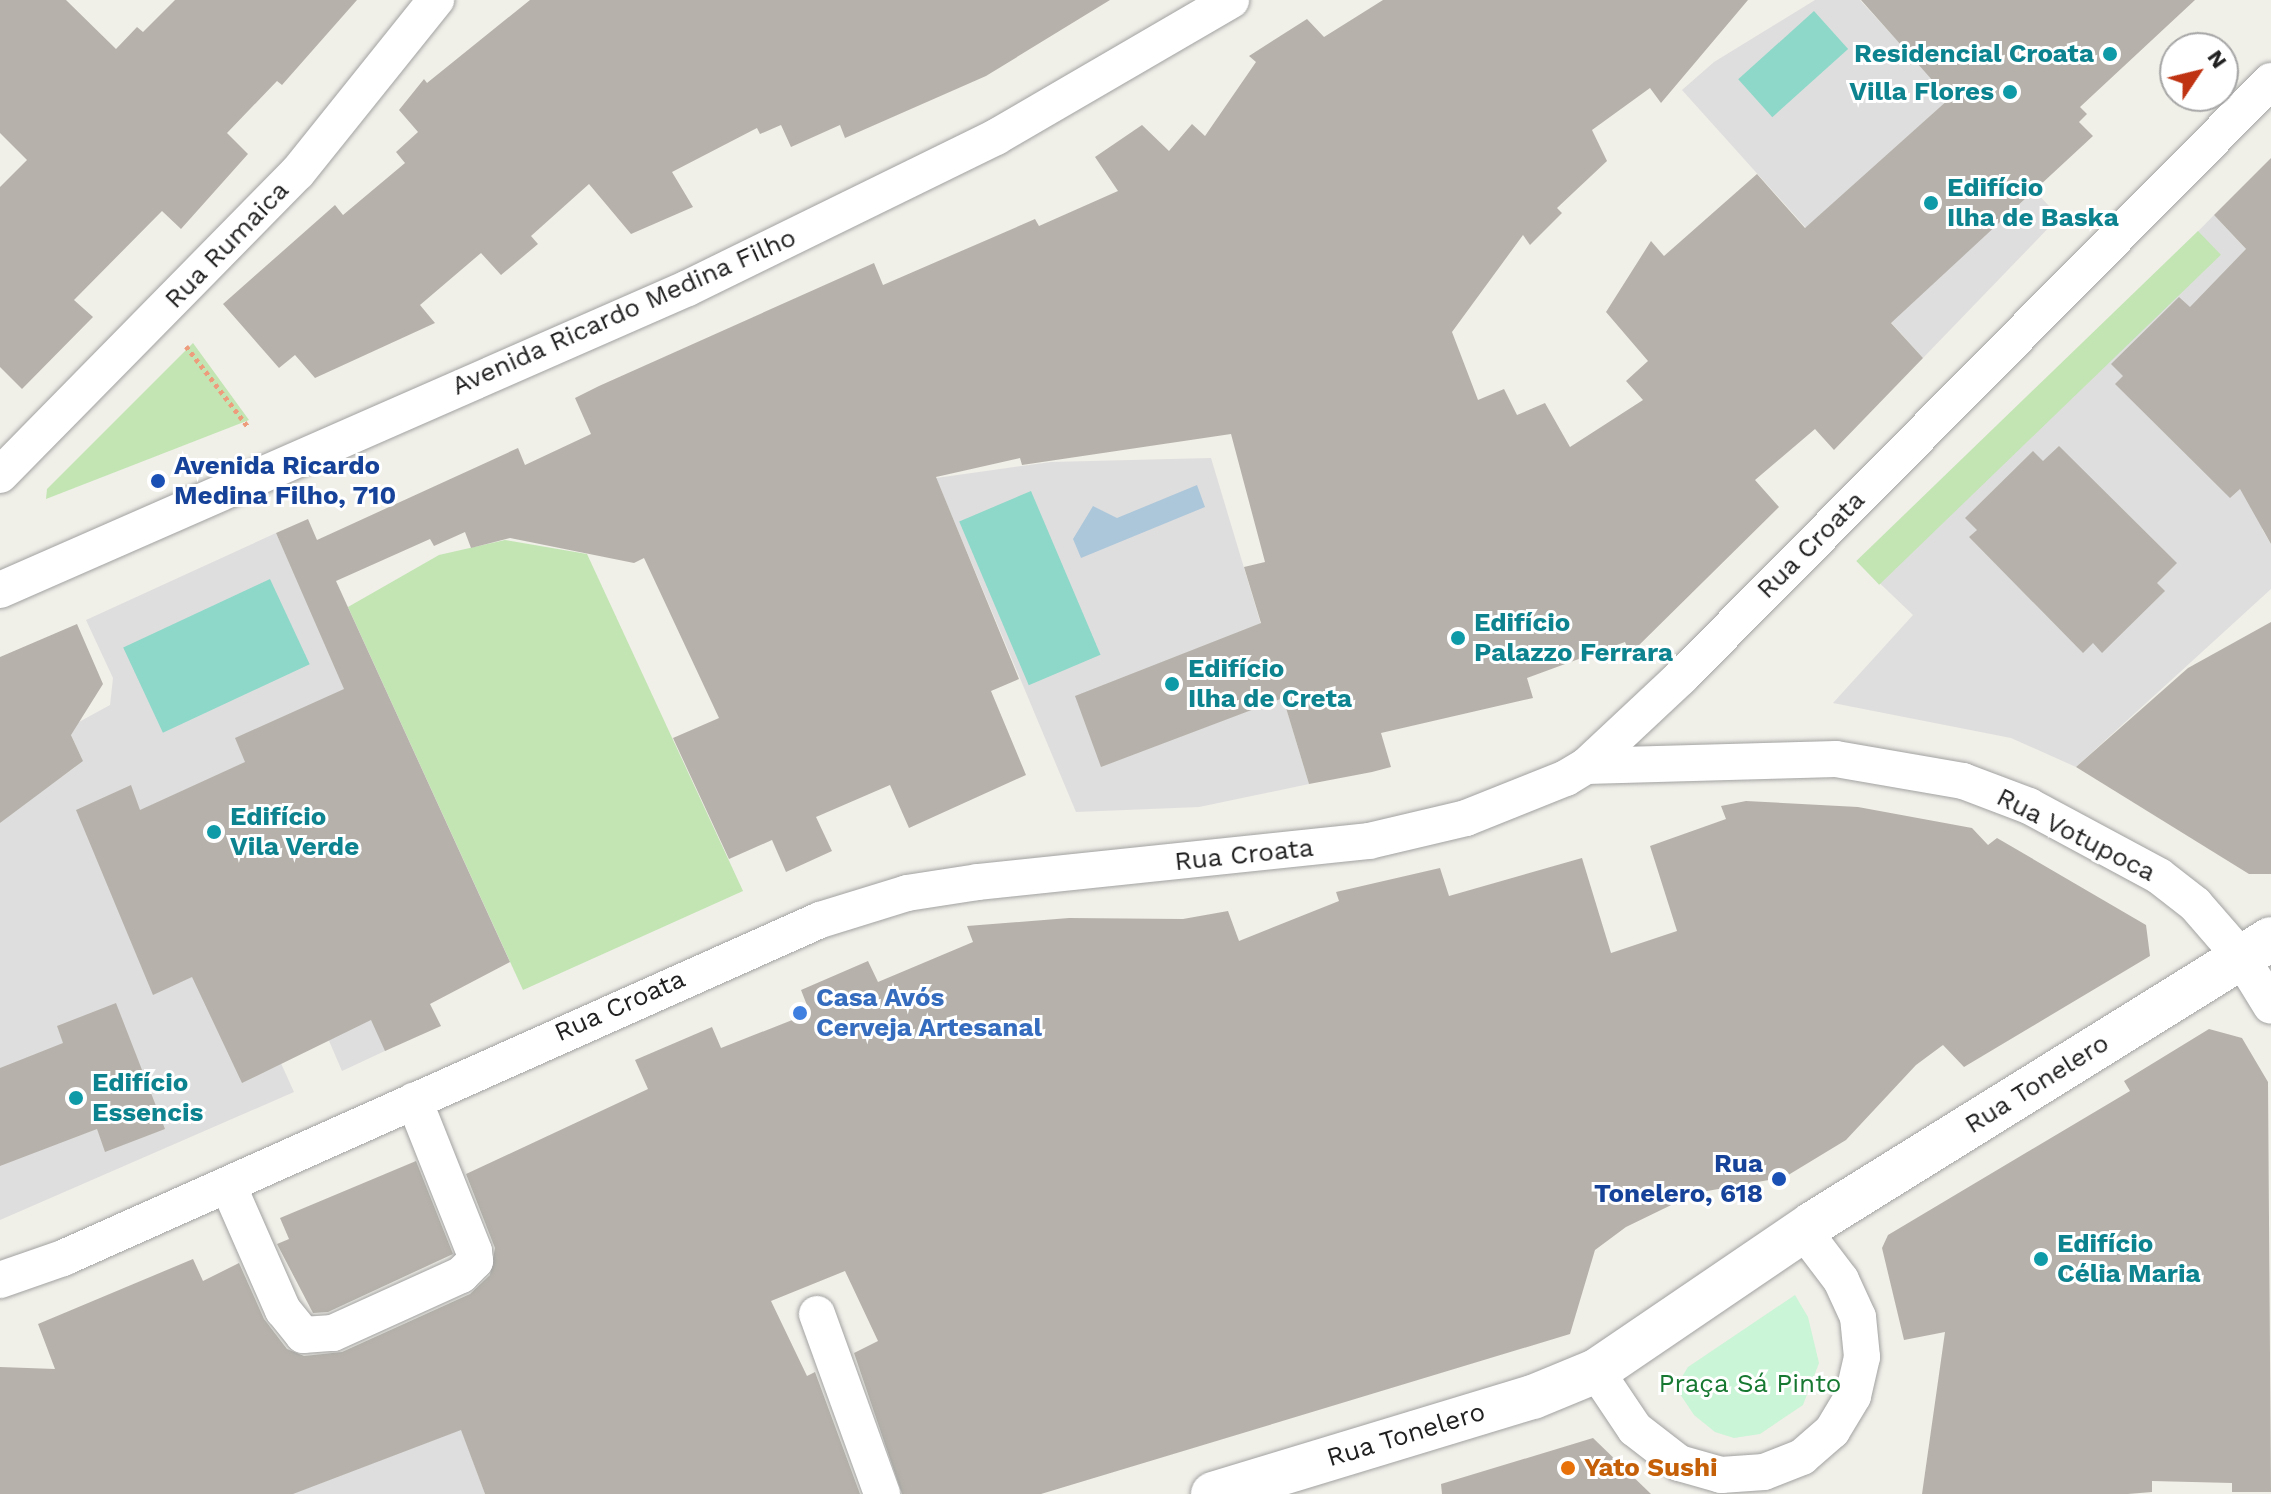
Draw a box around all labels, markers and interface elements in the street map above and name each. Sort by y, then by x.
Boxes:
north arrow [2159,32,2239,112]
place label: Residencial Croata [1854,38,2094,70]
marker: Residencial Croata [2101,45,2119,63]
text: N [2203,45,2232,73]
place label: Villa Flores [1849,76,1994,108]
marker: Villa Flores [2001,83,2019,101]
place label: Edifício Ilha de Baska [1947,172,2119,234]
street label: Rua Rumaica [158,175,296,315]
marker: Edifício Ilha de Baska [1922,194,1940,212]
street label: Avenida Ricardo Medina Filho [447,222,801,402]
place label: Avenida Ricardo Medina Filho, 710 [174,450,397,512]
marker: Avenida Ricardo Medina Filho, 710 [149,472,167,490]
street label: Rua Croata [1750,484,1872,606]
place label: Edifício Palazzo Ferrara [1474,607,1673,668]
marker: Edifício Palazzo Ferrara [1449,629,1467,647]
place label: Edifício Ilha de Creta [1188,653,1352,714]
marker: Edifício Ilha de Creta [1163,675,1181,693]
street label: Rua Votupoca [1991,781,2161,889]
place label: Edifício Vila Verde [230,801,360,862]
marker: Edifício Vila Verde [205,823,223,841]
street label: Rua Croata [1173,832,1315,878]
street label: Rua Croata [550,963,690,1049]
place label: Casa Avós Cerveja Artesanal [816,982,1043,1044]
marker: Casa Avós Cerveja Artesanal [791,1004,809,1022]
street label: Rua Tonelero [1959,1027,2115,1141]
place label: Edifício Essencis [92,1067,203,1128]
marker: Edifício Essencis [67,1089,85,1107]
place label: Rua Tonelero, 618 [1594,1148,1763,1210]
marker: Rua Tonelero, 618 [1770,1170,1788,1188]
place label: Edifício Célia Maria [2057,1228,2201,1290]
marker: Edifício Célia Maria [2032,1250,2050,1268]
park label: Praça Sá Pinto [1658,1368,1842,1400]
street label: Rua Tonelero [1323,1396,1489,1474]
place label: Yato Sushi [1584,1452,1718,1484]
marker: Yato Sushi [1559,1459,1577,1477]

